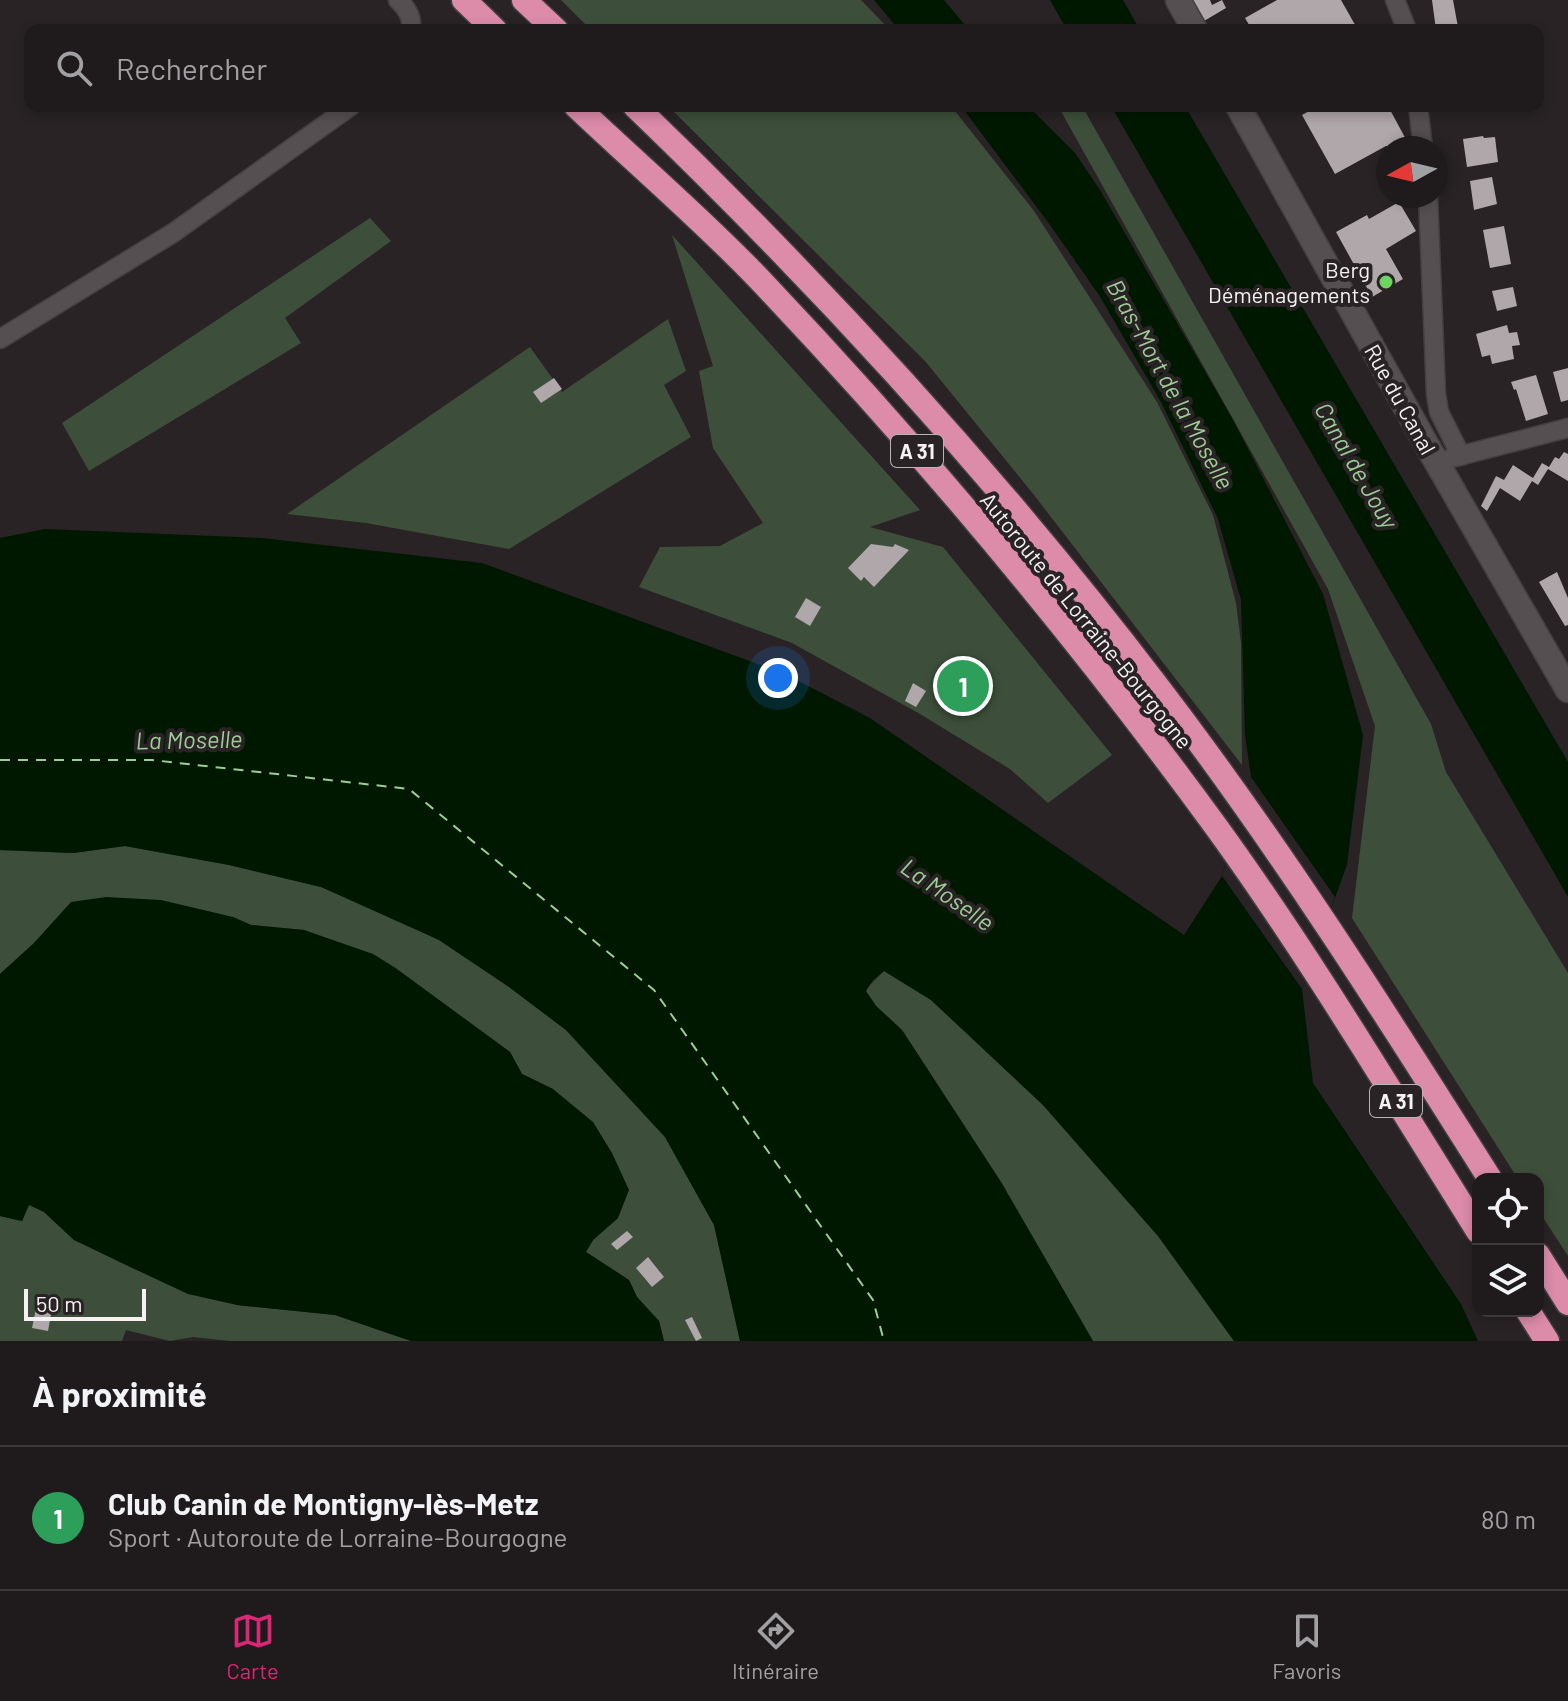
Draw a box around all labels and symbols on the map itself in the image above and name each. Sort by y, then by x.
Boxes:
north arrow [1376,136,1448,208]
place label: Berg Déménagements [1208,256,1370,307]
marker: Berg Déménagements [1377,273,1395,291]
water label: Bras-Mort de la Moselle [1101,274,1241,494]
street label: Rue du Canal [1360,339,1442,459]
water label: Canal de Jouy [1309,397,1405,534]
road number: A 31 [891,435,943,467]
street label: Autoroute de Lorraine-Bourgogne [976,487,1198,753]
pin: 1 [937,656,989,716]
your location [758,658,798,698]
water label: La Moselle [135,724,243,754]
water label: La Moselle [896,852,1000,936]
road number: A 31 [1370,1085,1422,1117]
scale bar [24,1285,146,1321]

